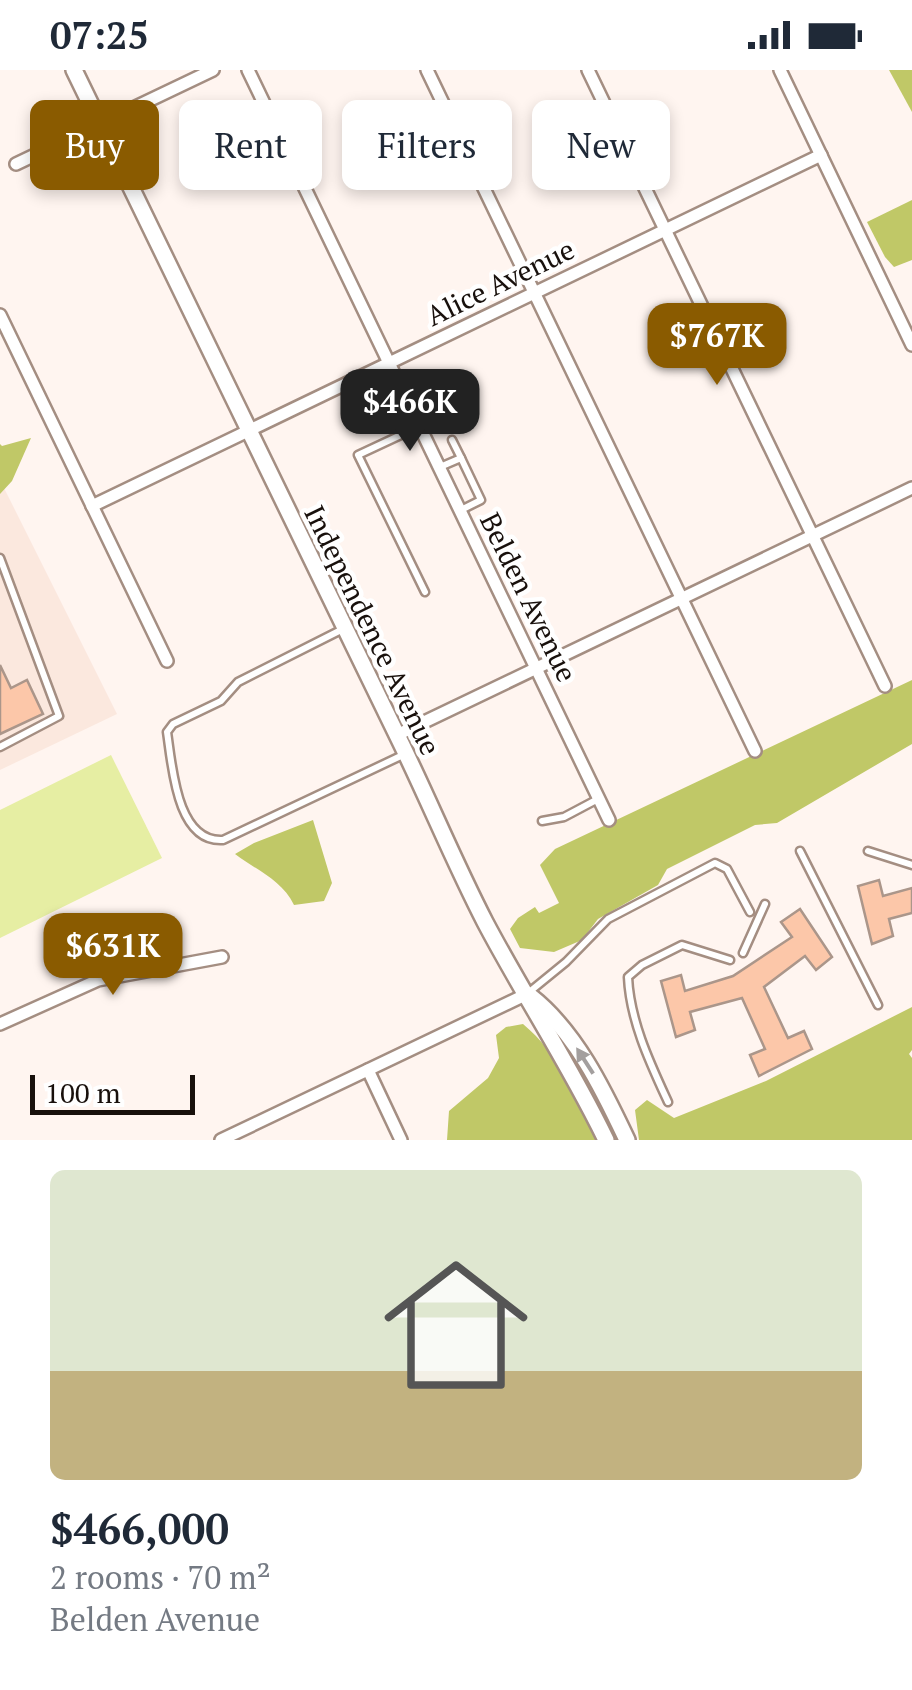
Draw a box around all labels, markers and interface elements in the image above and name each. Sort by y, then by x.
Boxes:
text: 07:25 [50,10,149,60]
chip: Buy [30,100,159,190]
chip: Rent [179,100,322,190]
chip: Filters [342,100,512,190]
chip: New [532,100,670,190]
street label: Alice Avenue [420,230,580,334]
pin: $767K [647,303,787,388]
text: $767K [669,314,765,356]
pin: $466K [340,369,480,454]
text: $466K [362,380,458,422]
street label: Independence Avenue [296,499,450,761]
street label: Belden Avenue [472,506,586,688]
pin: $631K [43,913,183,998]
text: $631K [65,924,161,966]
one-way arrow [576,1048,594,1075]
scale bar [30,1070,195,1114]
text: 100 m [45,1074,121,1111]
icon: home [366,1235,546,1415]
text: $466,000 [50,1500,229,1556]
text: 2 rooms · 70 m² [50,1556,271,1598]
text: Belden Avenue [50,1598,260,1640]

